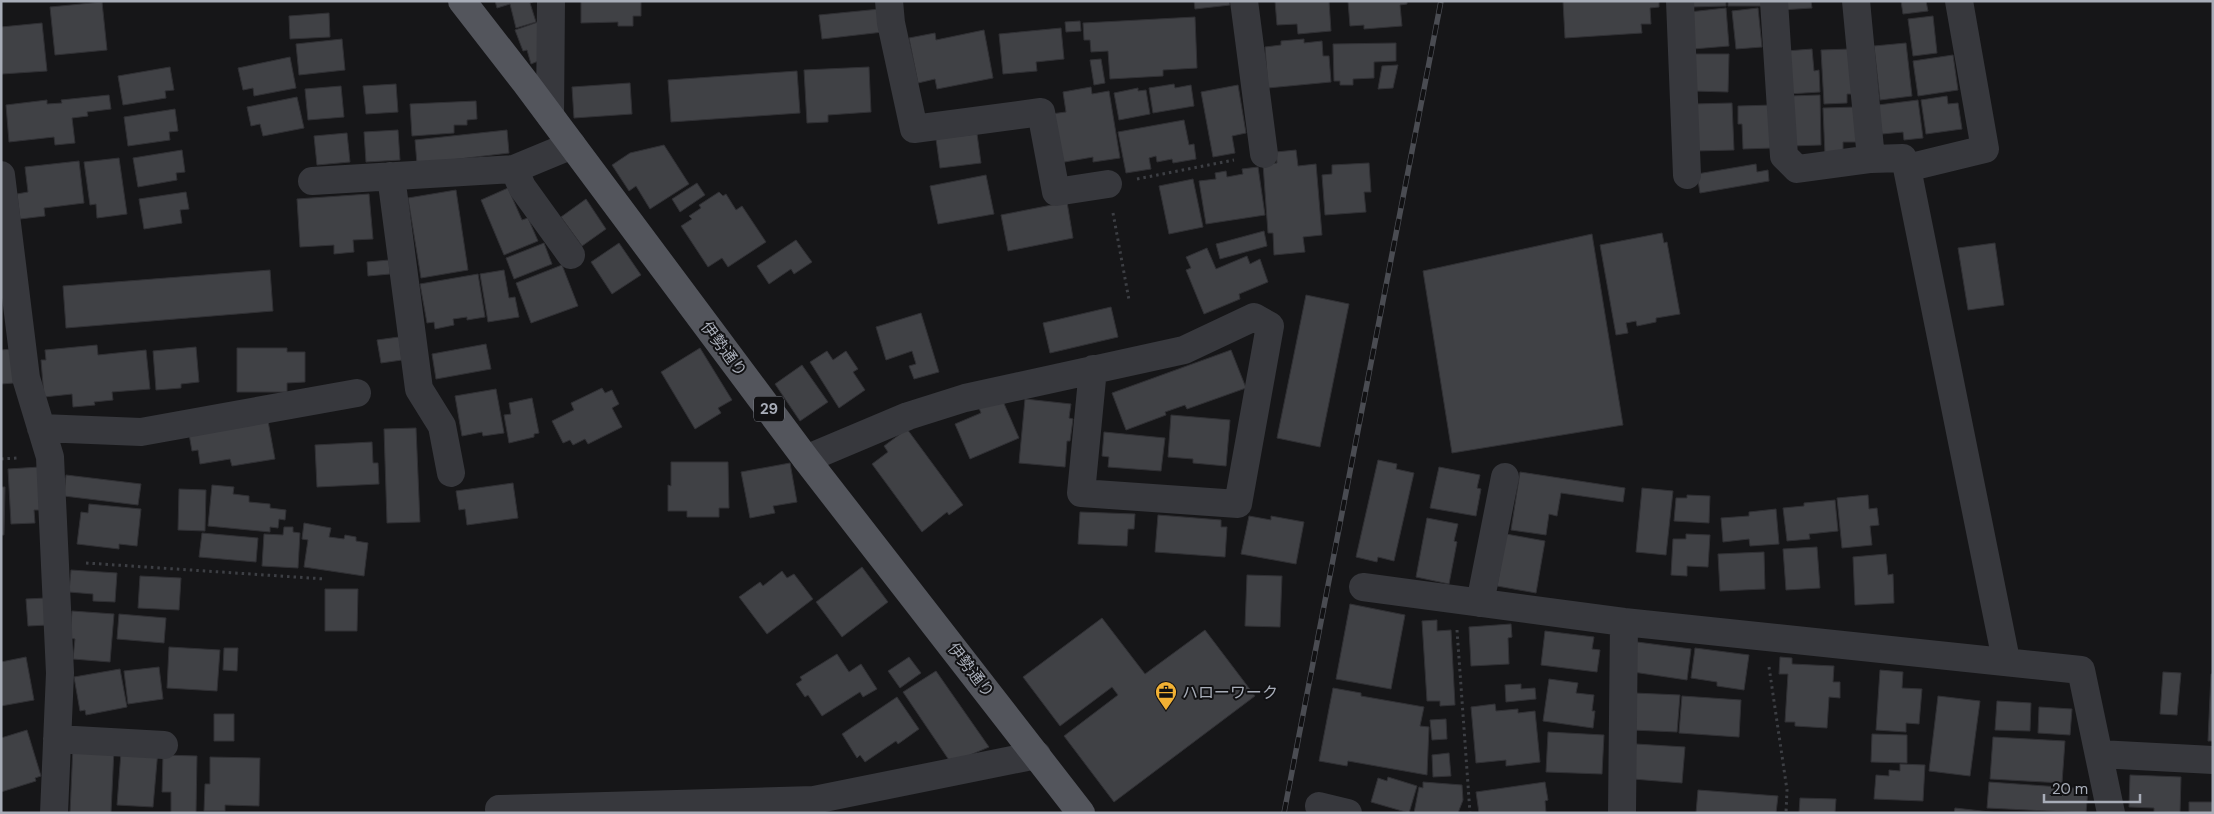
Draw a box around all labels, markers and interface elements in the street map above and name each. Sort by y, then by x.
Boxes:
street label: 伊勢通り [696,317,752,381]
road number: 29 [754,396,784,422]
street label: 伊勢通り [943,638,999,702]
office icon: ハローワーク [1154,680,1178,711]
place label: ハローワーク [1182,682,1278,703]
scale bar [2044,772,2140,804]
text: 20 m [2052,779,2088,799]

